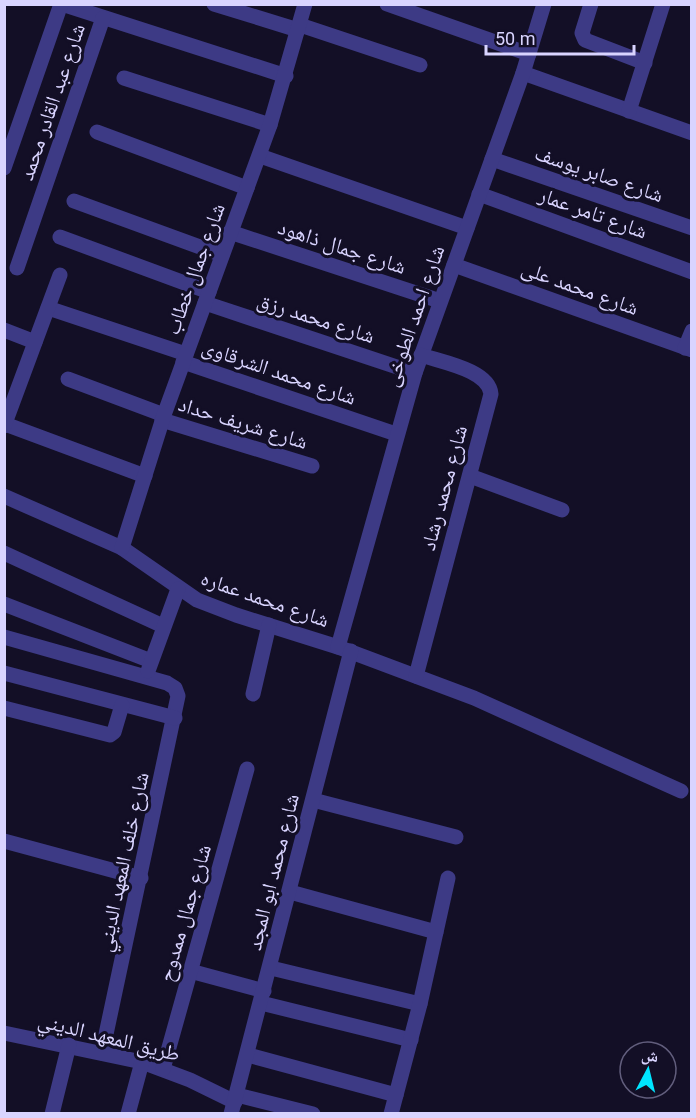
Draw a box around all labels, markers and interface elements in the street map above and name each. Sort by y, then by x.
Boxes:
scale bar [486,18,634,56]
street label: شارع عبد القادر محمد [14,21,91,184]
text: 50 m [495,28,535,49]
street label: شارع صابر يوسف [531,141,666,208]
street label: شارع تامر عمار [534,182,650,245]
street label: شارع جمال خطاب [160,200,231,338]
street label: شارع جمال ذاهود [275,215,409,280]
street label: شارع احمد الطوخى [379,242,450,390]
street label: شارع محمد على [518,256,642,321]
street label: شارع محمد رزق [254,288,378,349]
street label: شارع محمد الشرقاوى [198,334,359,411]
street label: شارع شريف حداد [175,392,311,455]
street label: شارع محمد رشاد [416,423,473,553]
street label: شارع محمد عماره [198,566,332,633]
street label: شارع خلف المعهد الديني [92,770,158,955]
street label: شارع محمد ابو المجد [242,791,305,953]
street label: شارع جمال ممدوح [154,842,217,985]
street label: طريق المعهد الديني [35,1008,182,1070]
north arrow [618,1040,678,1100]
text: ش [640,1045,659,1066]

